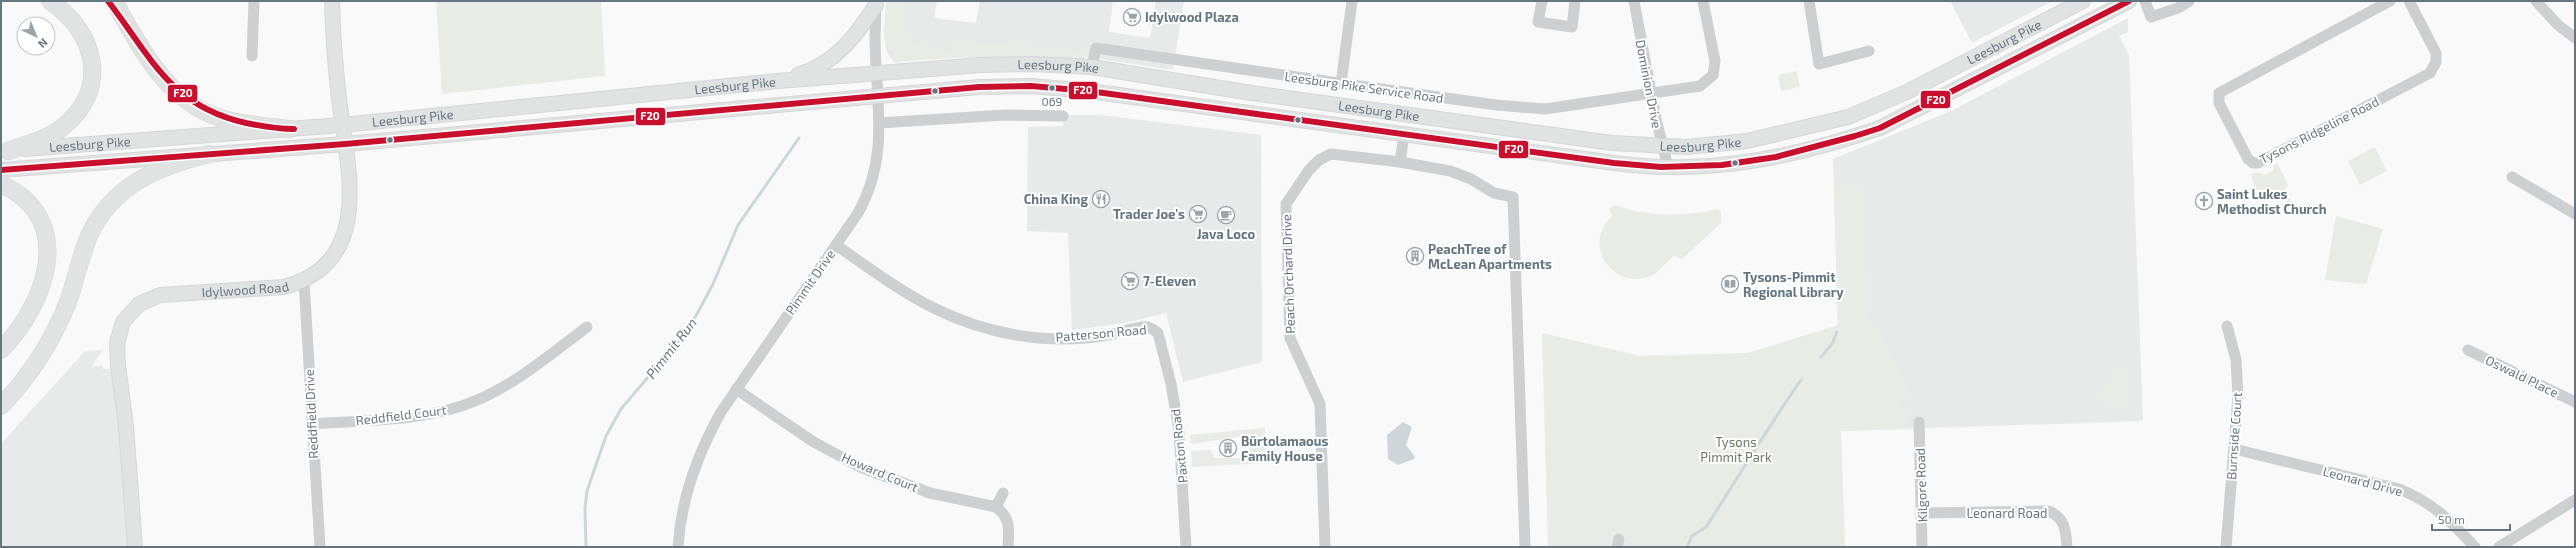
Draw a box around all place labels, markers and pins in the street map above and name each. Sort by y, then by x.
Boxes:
supermarket icon: Idylwood Plaza [1122,7,1142,27]
place label: Idylwood Plaza [1145,9,1239,25]
marker: 069 [1047,83,1057,93]
unlabelled marker [930,86,940,96]
place label: 069 [1042,94,1063,108]
unlabelled marker [1293,115,1303,125]
unlabelled marker [385,135,395,145]
unlabelled marker [1730,158,1740,168]
place label: Saint Lukes Methodist Church [2217,186,2327,217]
restaurant icon: China King [1091,189,1111,209]
place label: China King [1024,191,1088,207]
church icon: Saint Lukes Methodist Church [2194,191,2214,211]
supermarket icon: Trader Joe's [1188,204,1208,224]
cafe icon: Java Loco [1216,205,1236,225]
place label: Trader Joe's [1113,206,1185,222]
place label: Java Loco [1197,226,1256,242]
place label: PeachTree of McLean Apartments [1428,241,1552,272]
building icon: PeachTree of McLean Apartments [1405,246,1425,266]
place label: Tysons-Pimmit Regional Library [1743,269,1844,300]
supermarket icon: 7-Eleven [1120,271,1140,291]
place label: 7-Eleven [1143,273,1197,289]
library icon: Tysons-Pimmit Regional Library [1720,274,1740,294]
place label: Bürtolamaous Family House [1241,433,1328,464]
building icon: Bürtolamaous Family House [1218,438,1238,458]

